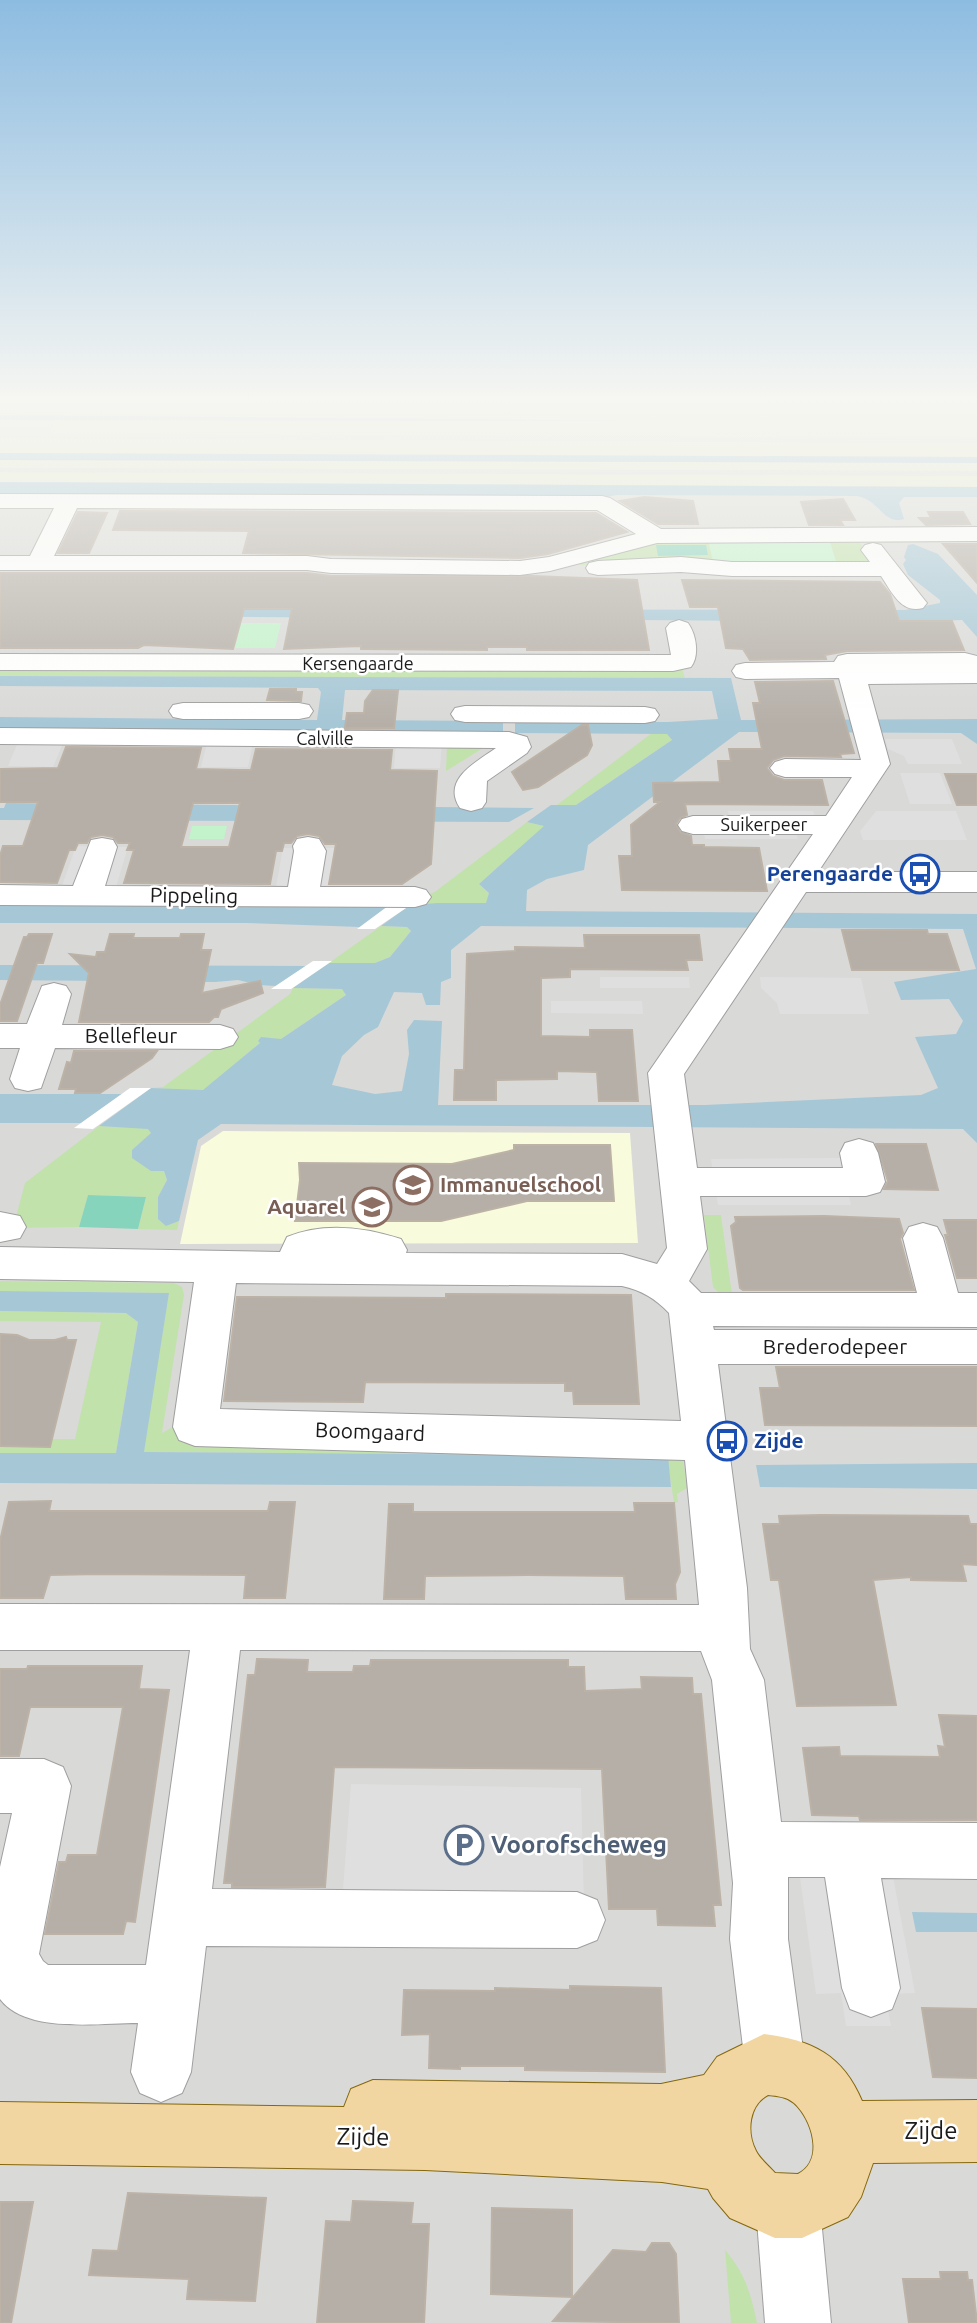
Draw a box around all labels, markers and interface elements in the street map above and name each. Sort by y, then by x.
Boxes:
street label: Kersengaarde [302,653,414,673]
street label: Calville [296,728,354,748]
street label: Suikerpeer [721,814,808,834]
bus stop icon: Perengaarde [899,853,941,895]
place label: Perengaarde [767,861,893,885]
street label: Pippeling [150,882,238,908]
street label: Bellefleur [85,1023,177,1047]
school or university icon: Immanuelschool [392,1164,434,1206]
place label: Immanuelschool [440,1172,601,1196]
school or university icon: Aquarel [351,1186,393,1228]
place label: Aquarel [267,1194,345,1218]
street label: Brederodepeer [763,1334,907,1358]
street label: Boomgaard [315,1417,425,1445]
bus stop icon: Zijde [706,1420,748,1462]
place label: Zijde [754,1428,804,1452]
parking icon: Voorofscheweg [443,1824,485,1866]
place label: Voorofscheweg [491,1831,667,1858]
street label: Zijde [905,2117,957,2144]
street label: Zijde [336,2123,390,2150]

